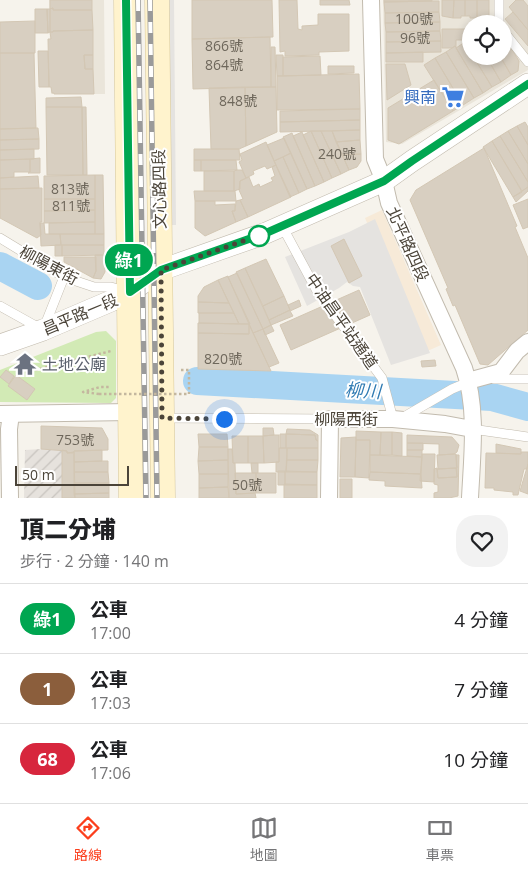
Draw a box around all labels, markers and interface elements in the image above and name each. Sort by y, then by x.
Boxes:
house number: 100號 [395,9,433,28]
map controls [462,15,512,65]
button: locate [462,15,512,65]
house number: 96號 [400,28,430,47]
house number: 866號 [205,36,243,55]
house number: 864號 [205,55,243,74]
supermarket icon: 興南 [440,84,466,110]
place label: 興南 [404,86,436,108]
house number: 848號 [219,91,257,110]
house number: 240號 [318,144,356,163]
street label: 文心路四段 [147,149,171,229]
house number: 813號 [51,179,89,198]
house number: 811號 [52,196,90,215]
street label: 北平路四段 [382,203,434,285]
unlabelled marker [248,225,270,247]
street label: 柳陽東街 [16,240,82,290]
line badge: 綠1 [106,244,152,276]
text: 綠1 [115,248,143,272]
street label: 中油昌平站通道 [301,269,383,373]
street label: 昌平路一段 [39,288,121,340]
house number: 820號 [204,349,242,368]
temple icon: 土地公廟 [12,351,38,377]
place label: 土地公廟 [42,353,106,375]
water label: 柳川 [344,377,384,403]
your location [212,407,237,432]
street label: 柳陽西街 [314,408,378,430]
house number: 753號 [56,430,94,449]
scale bar [15,463,129,486]
text: 50 m [22,465,55,484]
house number: 50號 [232,475,262,494]
text: 頂二分埔 [20,512,116,545]
button: heart [456,515,508,567]
text: 步行 · 2 分鐘 · 140 m [20,550,169,572]
text: 公車 [90,596,128,622]
text: 綠1 [33,607,62,631]
text: 4 分鐘 [454,607,508,633]
text: 17:00 [90,622,131,644]
text: 公車 [90,666,128,692]
text: 1 [42,677,53,701]
text: 7 分鐘 [454,677,508,703]
text: 17:03 [90,692,131,714]
text: 公車 [90,736,128,762]
text: 68 [37,747,58,771]
text: 10 分鐘 [443,747,508,773]
text: 17:06 [90,762,131,784]
tab: 路線 [74,814,102,864]
tab: 地圖 [250,814,278,864]
tab: 車票 [426,814,454,864]

